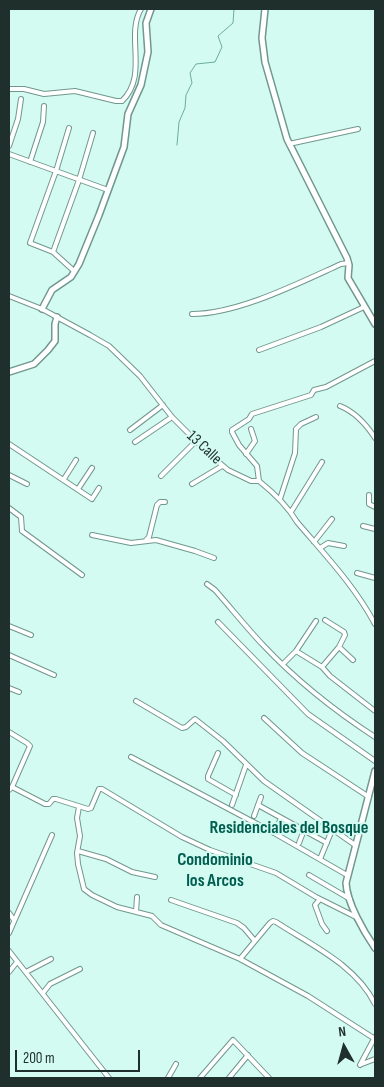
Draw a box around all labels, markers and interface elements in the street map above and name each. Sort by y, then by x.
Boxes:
street label: 13 Calle [183,427,225,469]
district label: Residenciales del Bosque [210,817,368,839]
district label: Condominio los Arcos [177,849,253,892]
north arrow [319,1022,369,1072]
text: N [337,1023,347,1041]
scale bar [18,1040,142,1072]
text: 200 m [23,1049,55,1068]

